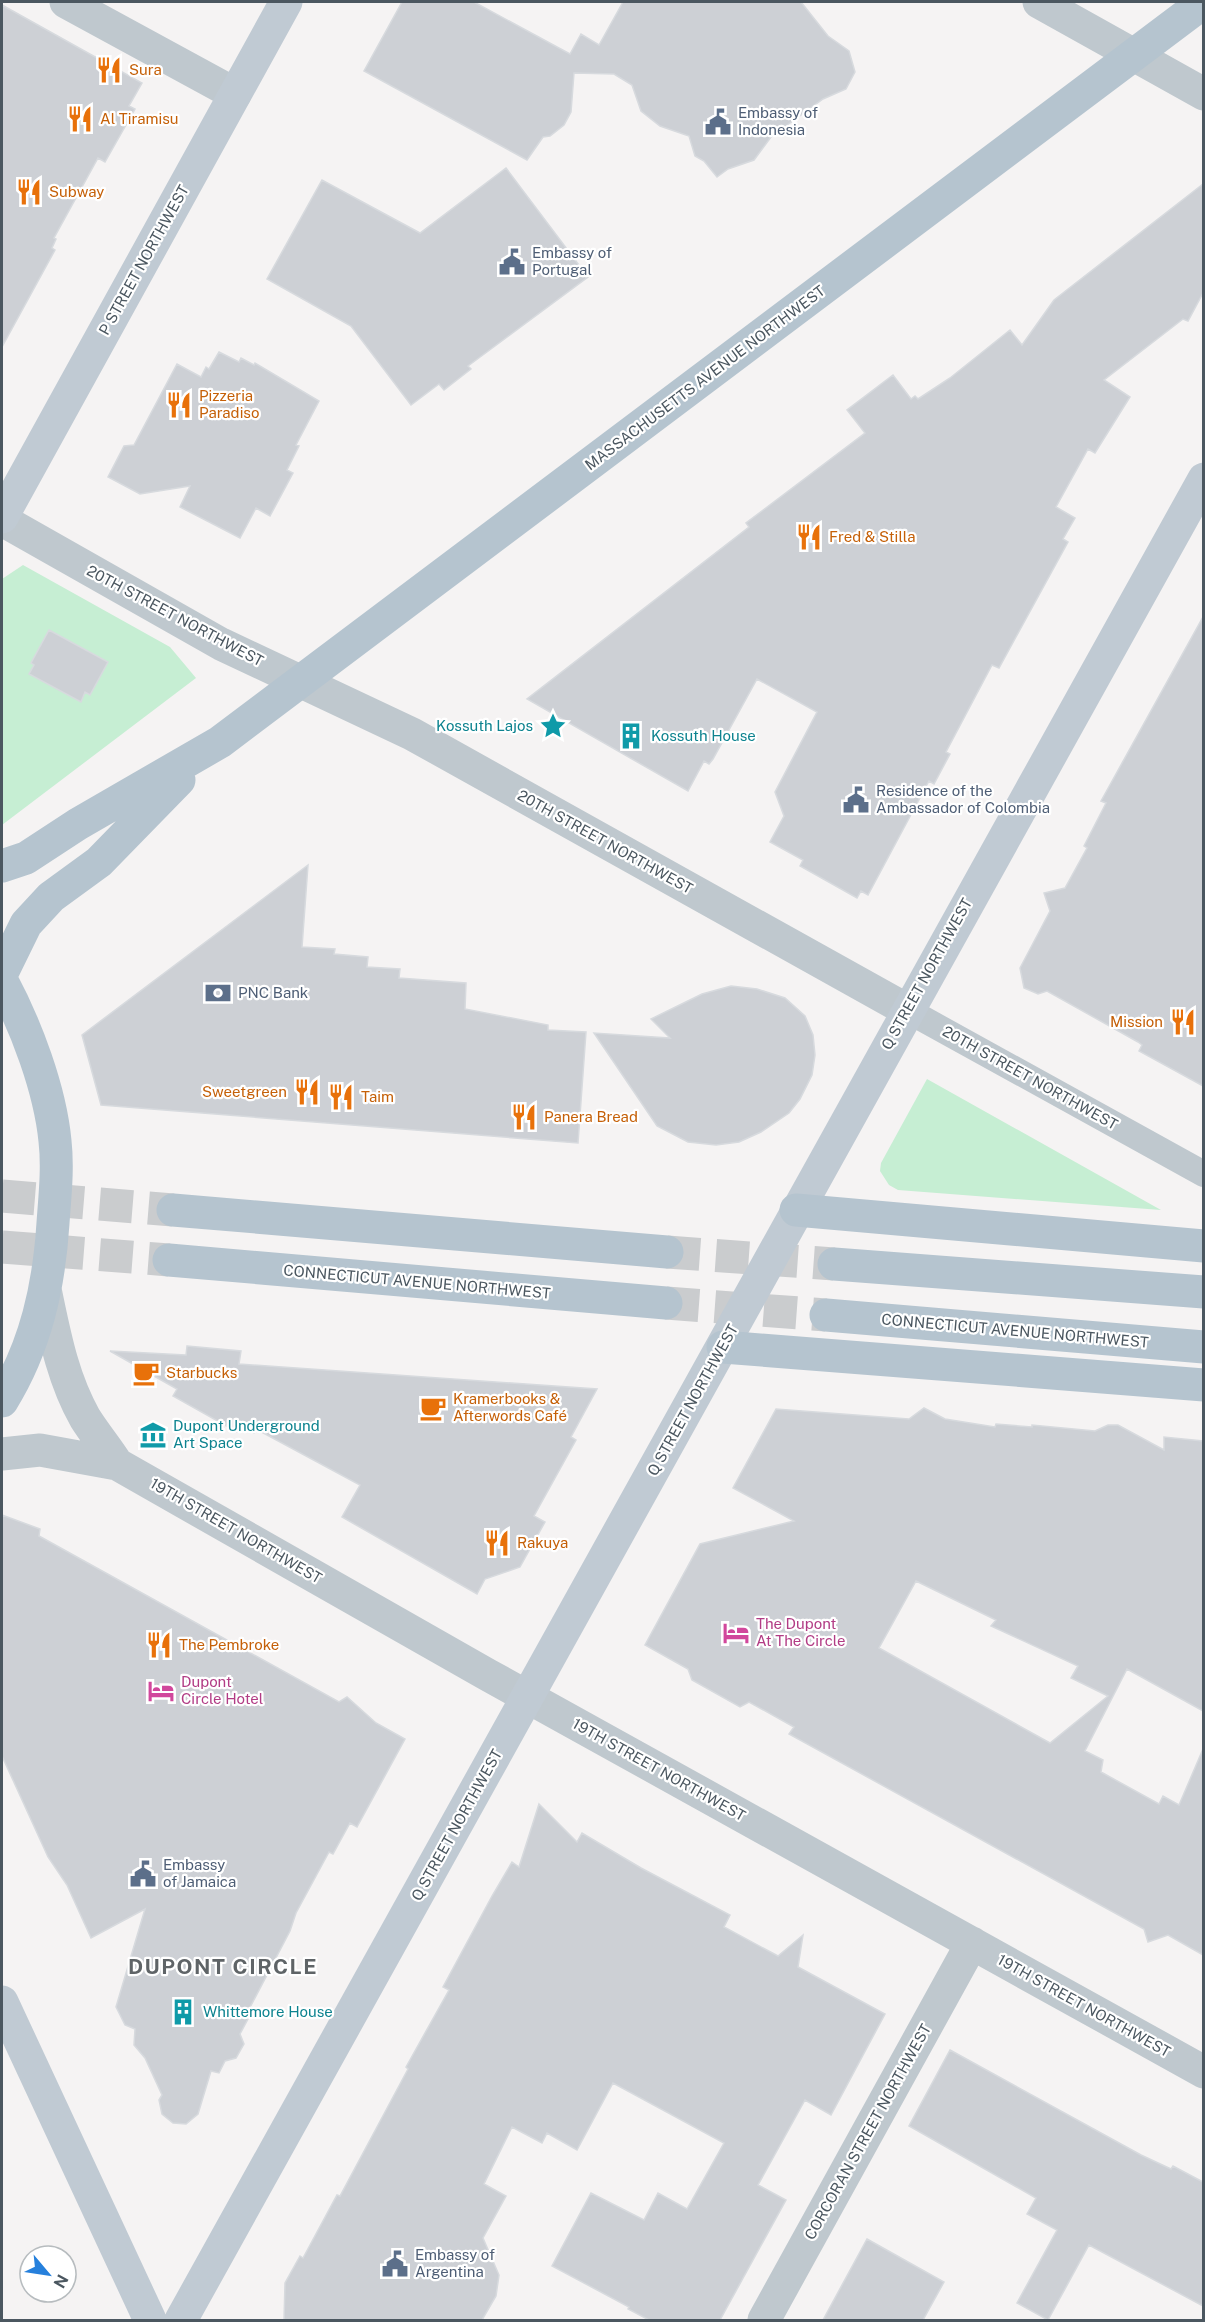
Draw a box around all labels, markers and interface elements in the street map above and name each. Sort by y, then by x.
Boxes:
restaurant icon: Sura [94,55,124,85]
place label: Sura [129,61,162,78]
restaurant icon: Al Tiramisu [65,104,95,134]
place label: Embassy of Indonesia [738,104,818,138]
public building icon: Embassy of Indonesia [703,107,733,137]
place label: Al Tiramisu [100,110,178,127]
restaurant icon: Subway [14,177,44,207]
street label: P STREET NORTHWEST [95,182,192,338]
place label: Subway [49,183,104,200]
place label: Embassy of Portugal [532,244,612,278]
public building icon: Embassy of Portugal [497,247,527,277]
street label: MASSACHUSETTS AVENUE NORTHWEST [581,282,828,473]
place label: Pizzeria Paradiso [199,387,259,421]
restaurant icon: Pizzeria Paradiso [164,390,194,420]
restaurant icon: Fred & Stilla [794,522,824,552]
place label: Fred & Stilla [829,528,916,545]
street label: 20TH STREET NORTHWEST [84,562,267,669]
place icon: Kossuth Lajos [538,711,568,741]
place label: Kossuth Lajos [436,717,533,734]
building icon: Kossuth House [616,721,646,751]
place label: Kossuth House [651,727,756,744]
place label: Residence of the Ambassador of Colombia [876,782,1050,816]
public building icon: Residence of the Ambassador of Colombia [841,785,871,815]
street label: 20TH STREET NORTHWEST [515,786,696,897]
street label: Q STREET NORTHWEST [878,895,975,1052]
bank icon: PNC Bank [203,978,233,1008]
place label: PNC Bank [238,984,308,1001]
restaurant icon: Mission [1168,1007,1198,1037]
place label: Mission [1110,1013,1163,1030]
street label: 20TH STREET NORTHWEST [940,1022,1121,1133]
restaurant icon: Sweetgreen [292,1077,322,1107]
restaurant icon: Taim [326,1082,356,1112]
place label: Sweetgreen [202,1083,287,1100]
place label: Taim [361,1088,394,1105]
restaurant icon: Panera Bread [509,1102,539,1132]
place label: Panera Bread [544,1108,638,1125]
street label: CONNECTICUT AVENUE NORTHWEST [283,1261,551,1302]
street label: CONNECTICUT AVENUE NORTHWEST [881,1310,1149,1351]
street label: Q STREET NORTHWEST [644,1321,741,1478]
cafe icon: Starbucks [131,1358,161,1388]
place label: Starbucks [166,1364,237,1381]
place label: Kramerbooks & Afterwords Café [453,1390,567,1424]
cafe icon: Kramerbooks & Afterwords Café [418,1393,448,1423]
place label: Dupont Underground Art Space [173,1417,320,1451]
museum icon: Dupont Underground Art Space [138,1420,168,1450]
street label: 19TH STREET NORTHWEST [148,1474,325,1587]
restaurant icon: Rakuya [482,1528,512,1558]
place label: Rakuya [517,1534,568,1551]
place label: The Dupont At The Circle [756,1615,846,1649]
hotel icon: The Dupont At The Circle [721,1618,751,1648]
restaurant icon: The Pembroke [144,1630,174,1660]
place label: The Pembroke [179,1636,279,1653]
place label: Dupont Circle Hotel [181,1673,263,1707]
hotel icon: Dupont Circle Hotel [146,1676,176,1706]
street label: 19TH STREET NORTHWEST [570,1715,749,1824]
street label: Q STREET NORTHWEST [408,1746,505,1903]
place label: Embassy of Jamaica [163,1856,236,1890]
public building icon: Embassy of Jamaica [128,1859,158,1889]
street label: 19TH STREET NORTHWEST [995,1951,1174,2060]
district label: DUPONT CIRCLE [128,1954,318,1979]
building icon: Whittemore House [168,1997,198,2027]
place label: Whittemore House [203,2003,333,2020]
street label: CORCORAN STREET NORTHWEST [801,2021,934,2243]
north arrow [18,2244,78,2304]
place label: Embassy of Argentina [415,2246,495,2280]
public building icon: Embassy of Argentina [380,2249,410,2279]
text: N [49,2271,72,2291]

